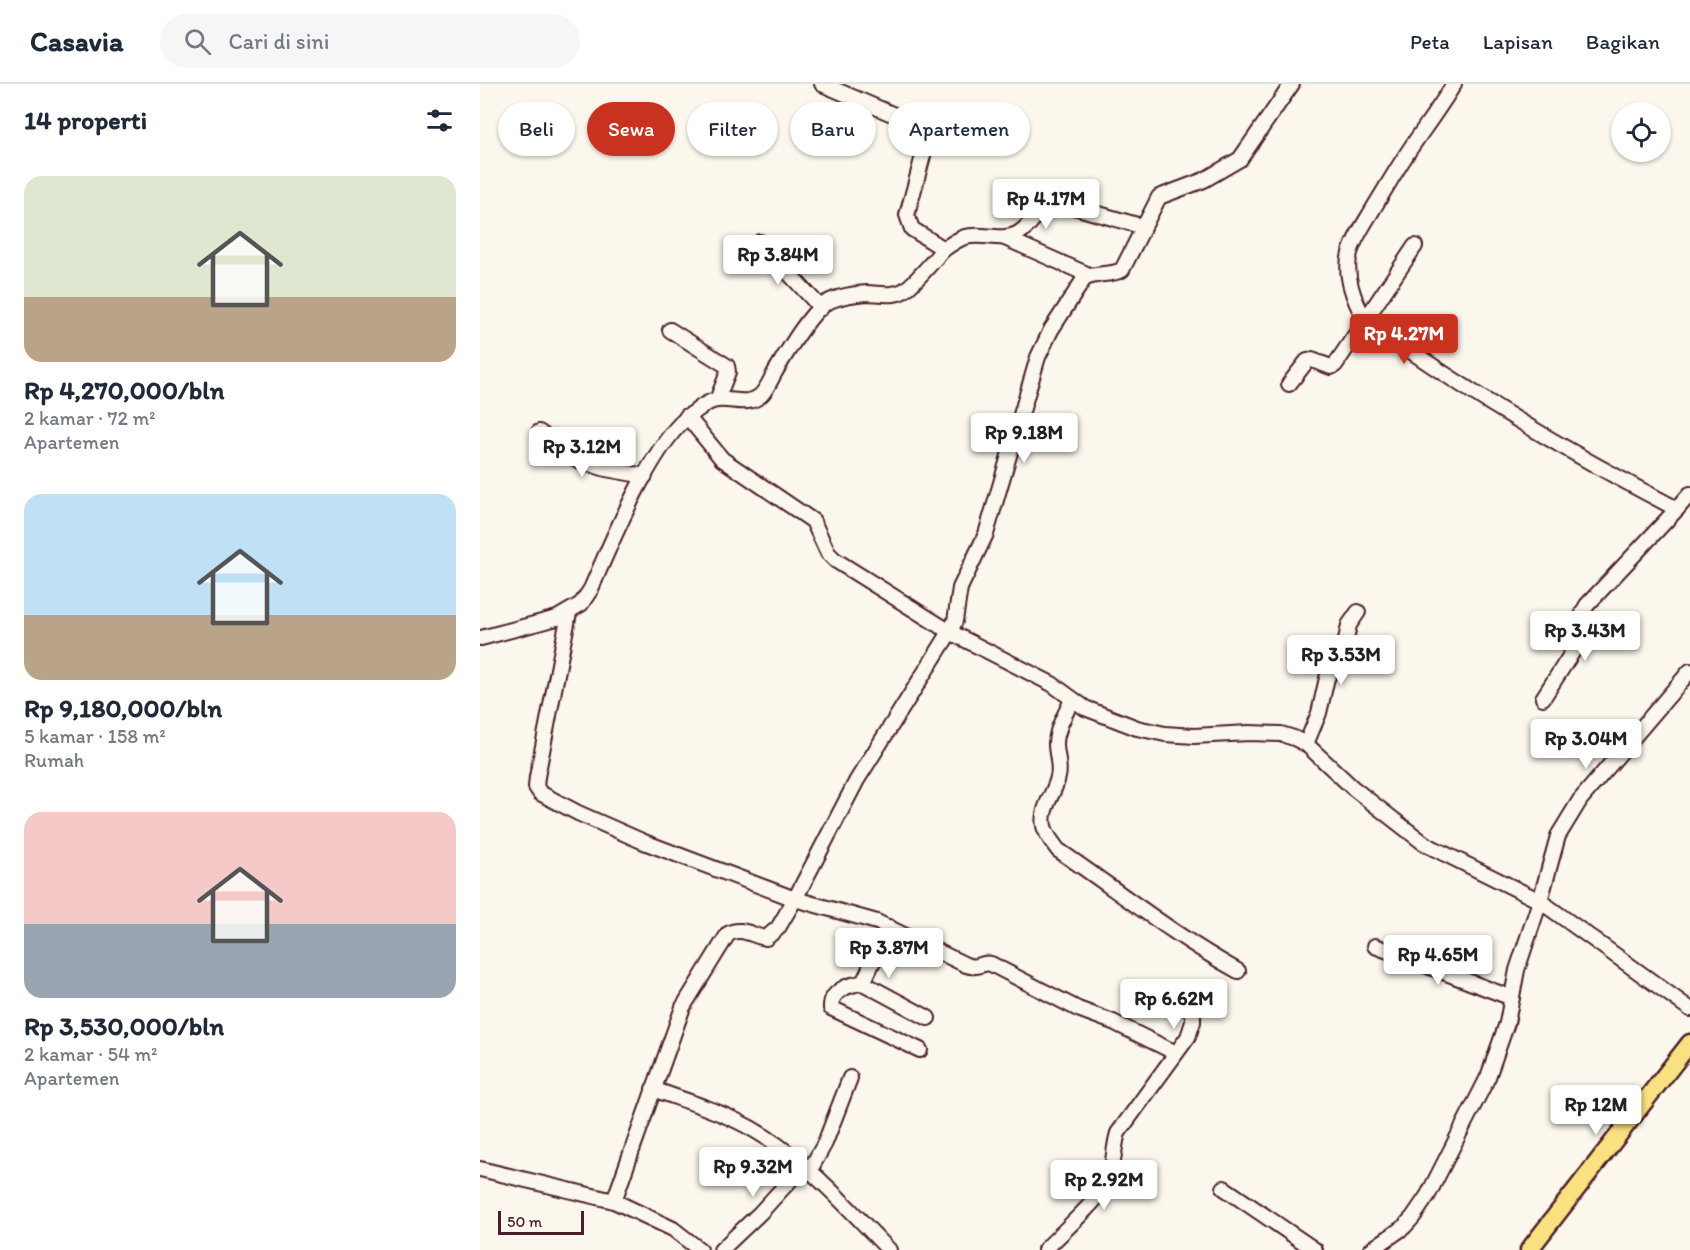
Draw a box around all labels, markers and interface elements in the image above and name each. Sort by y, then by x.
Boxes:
search box [160,14,580,68]
text: Casavia [30,24,124,58]
icon: search [181,25,214,58]
text: Cari di sini [229,28,329,55]
text: Peta [1410,29,1450,54]
text: Lapisan [1483,29,1553,54]
text: Bagikan [1586,29,1660,54]
chip: Beli [498,102,575,156]
chip: Sewa [587,102,675,156]
chip: Filter [687,102,778,156]
chip: Baru [790,102,876,156]
chip: Apartemen [888,102,1030,156]
map controls [1611,102,1671,162]
button: locate [1611,102,1671,162]
text: 14 properti [24,104,147,136]
icon: filters [423,104,456,137]
pin: Rp 4.17M [984,179,1108,230]
text: Rp 4.17M [1006,186,1086,210]
icon: home [186,215,294,323]
pin: Rp 3.84M [716,235,840,286]
text: Rp 3.84M [737,242,819,266]
pin: Rp 4.27M [1342,314,1466,365]
text: Rp 4.27M [1364,321,1444,345]
text: Rp 4,270,000/bln [24,374,224,406]
text: 2 kamar · 72 m² [24,406,155,430]
pin: Rp 9.18M [962,413,1086,464]
text: Rp 9.18M [985,420,1063,444]
pin: Rp 3.12M [520,427,644,478]
text: Apartemen [24,430,119,454]
text: Rp 3.12M [543,434,621,458]
icon: home [186,533,294,641]
pin: Rp 3.43M [1523,611,1647,662]
text: Rp 3.43M [1544,618,1626,642]
pin: Rp 3.53M [1279,635,1403,686]
text: Rp 3.53M [1301,642,1381,666]
text: Rp 9,180,000/bln [24,692,222,724]
pin: Rp 3.04M [1524,719,1648,770]
text: 5 kamar · 158 m² [24,724,166,748]
text: Rp 3.04M [1544,726,1628,750]
text: Rumah [24,748,84,772]
icon: home [186,851,294,959]
pin: Rp 3.87M [827,928,951,979]
text: Rp 3.87M [849,935,929,959]
pin: Rp 4.65M [1376,935,1500,986]
text: Rp 4.65M [1398,942,1478,966]
pin: Rp 6.62M [1112,979,1236,1030]
text: Rp 6.62M [1134,986,1214,1010]
text: Rp 3,530,000/bln [24,1010,224,1042]
text: 2 kamar · 54 m² [24,1042,158,1066]
text: Apartemen [24,1066,119,1090]
pin: Rp 12M [1547,1085,1645,1136]
text: Rp 12M [1564,1092,1628,1116]
pin: Rp 9.32M [691,1147,815,1198]
text: Rp 9.32M [713,1154,793,1178]
pin: Rp 2.92M [1042,1160,1166,1211]
text: Rp 2.92M [1064,1167,1144,1191]
scale bar [498,1208,584,1236]
text: 50 m [507,1212,542,1231]

